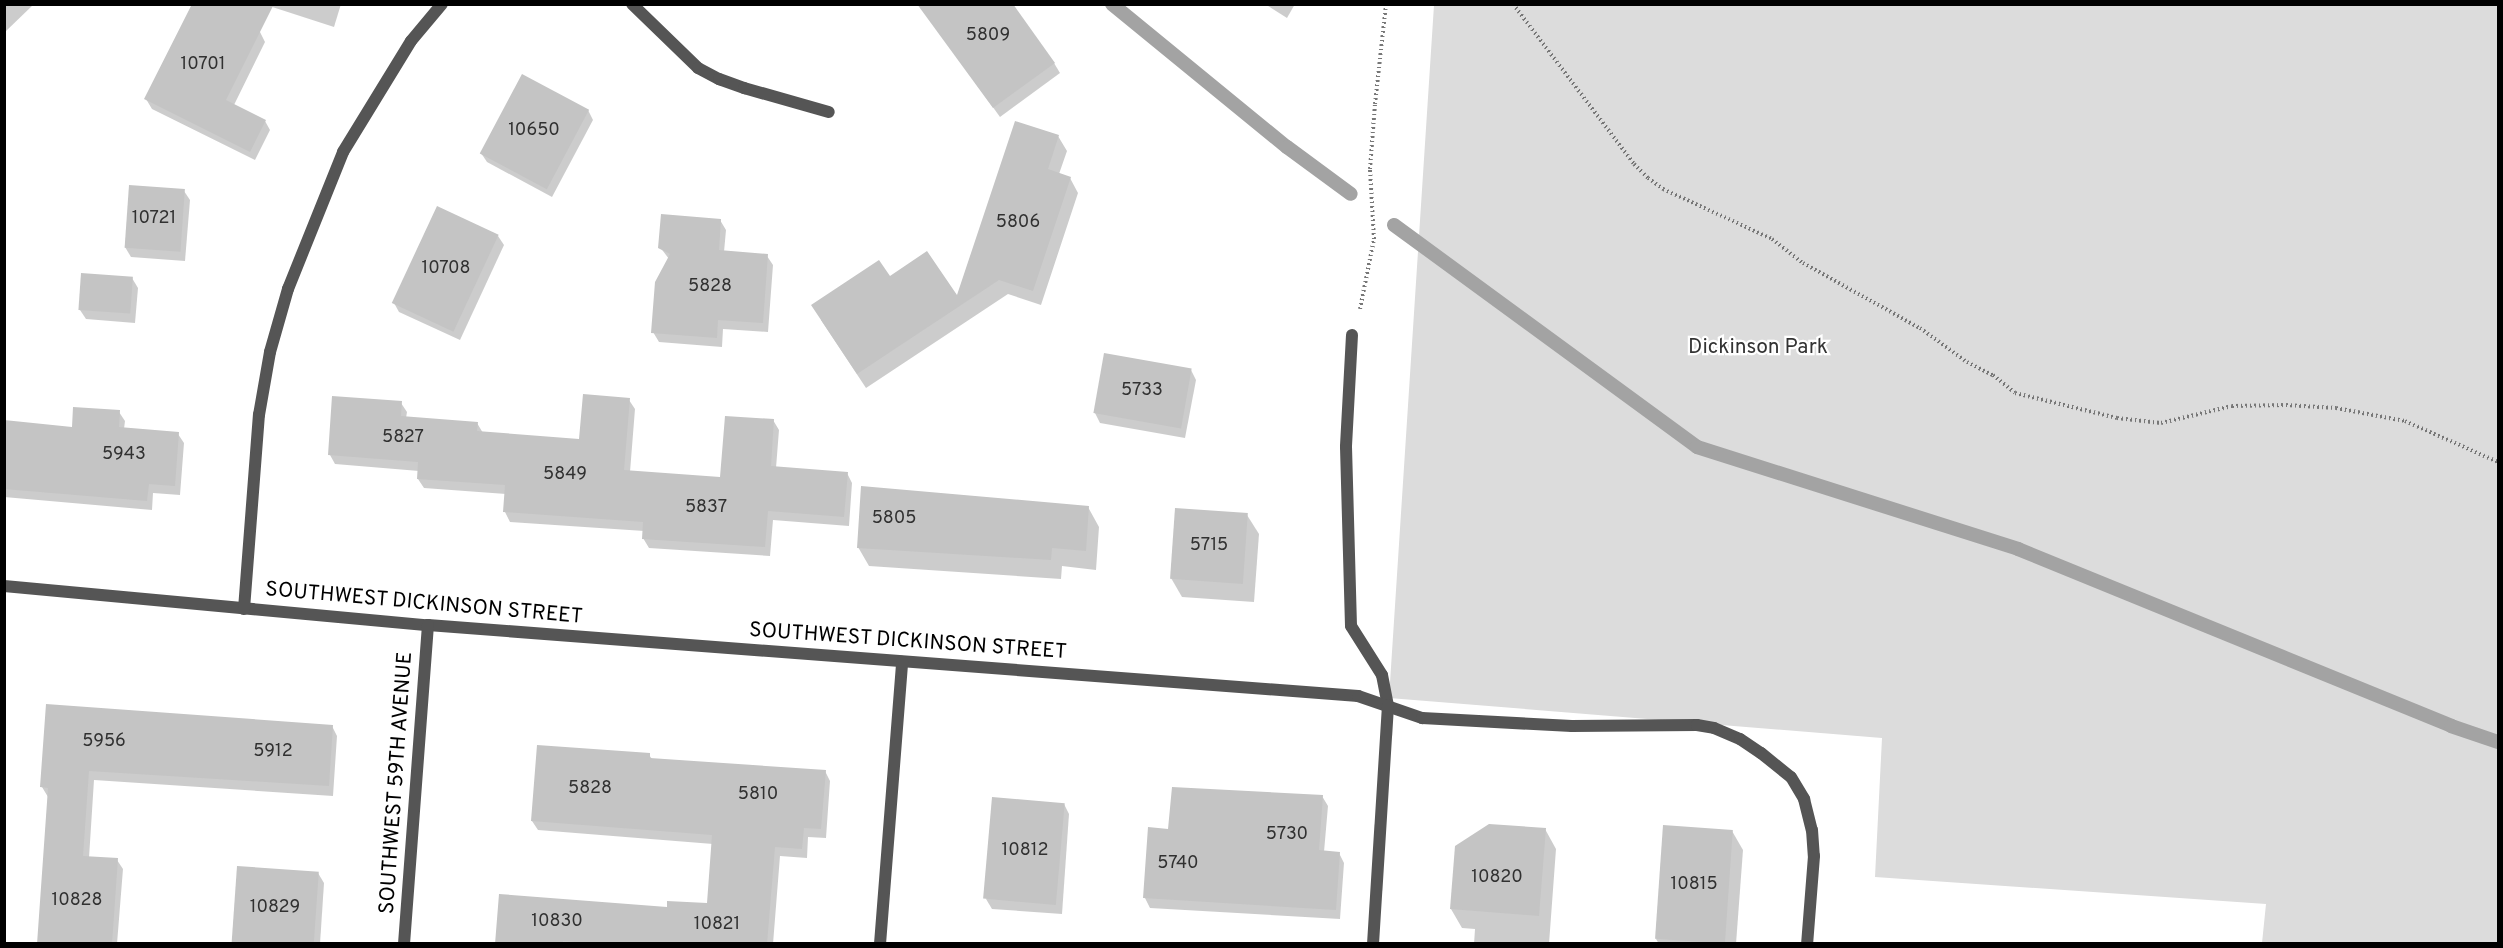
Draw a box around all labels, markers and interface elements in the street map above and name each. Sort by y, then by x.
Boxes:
house number: 5809 [966,25,1010,47]
house number: 10701 [181,54,225,76]
house number: 10650 [508,120,560,142]
house number: 10721 [132,208,176,230]
house number: 5806 [996,212,1040,234]
house number: 10708 [421,258,471,280]
house number: 5828 [688,276,732,298]
park label: Dickinson Park [1688,335,1828,361]
house number: 5733 [1121,380,1163,402]
house number: 5827 [382,427,424,449]
house number: 5943 [102,444,146,466]
house number: 5849 [543,464,587,486]
house number: 5837 [685,497,727,519]
house number: 5805 [872,508,916,530]
house number: 5715 [1190,535,1228,557]
street label: SOUTHWEST DICKINSON STREET [264,578,584,630]
street label: SOUTHWEST DICKINSON STREET [748,618,1068,666]
street label: SOUTHWEST 59TH AVENUE [375,650,419,916]
house number: 5956 [82,731,126,753]
house number: 5912 [253,741,293,763]
house number: 5828 [568,778,612,800]
house number: 5810 [738,784,778,806]
house number: 5730 [1266,824,1308,846]
house number: 10812 [1002,840,1048,862]
house number: 5740 [1157,853,1199,875]
house number: 10820 [1471,867,1523,889]
house number: 10815 [1670,874,1718,896]
house number: 10828 [52,890,102,912]
house number: 10829 [250,897,300,919]
house number: 10830 [531,911,583,933]
house number: 10821 [694,914,740,936]

